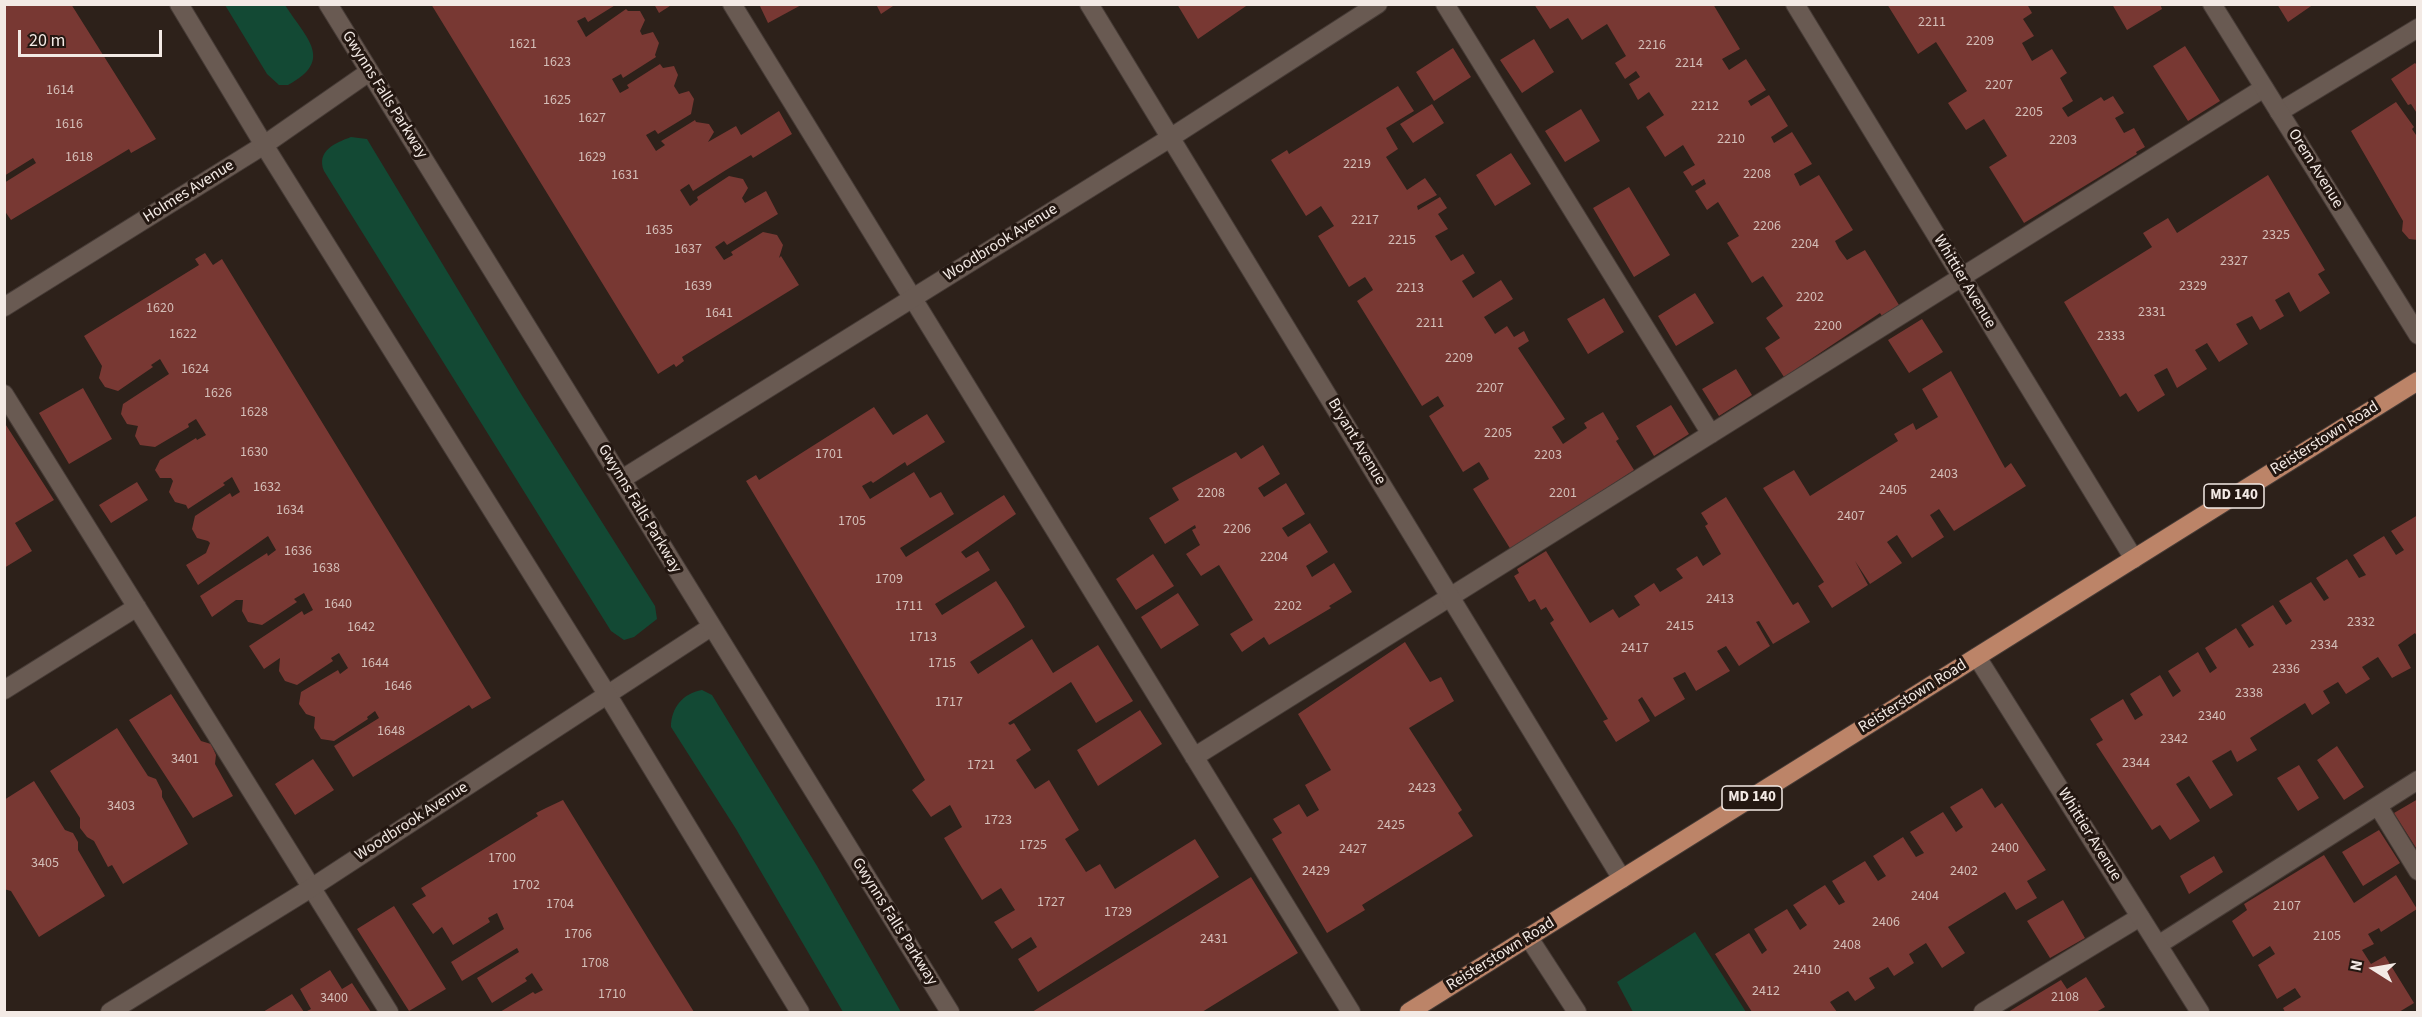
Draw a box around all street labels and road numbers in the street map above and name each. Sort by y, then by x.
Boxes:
street label: Gwynns Falls Parkway [337,28,431,162]
street label: Orem Avenue [2283,126,2347,212]
street label: Holmes Avenue [140,156,238,228]
street label: Woodbrook Avenue [940,200,1062,286]
street label: Whittier Avenue [1929,232,1999,332]
street label: Bryant Avenue [1323,395,1389,489]
street label: Reisterstown Road [2267,398,2383,480]
street label: Gwynns Falls Parkway [593,441,685,577]
road number: MD 140 [2204,484,2264,508]
street label: Reisterstown Road [1855,656,1971,738]
street label: Woodbrook Avenue [352,778,472,866]
street label: Whittier Avenue [2053,785,2125,885]
road number: MD 140 [1722,786,1782,810]
street label: Gwynns Falls Parkway [847,855,941,989]
street label: Reisterstown Road [1443,914,1559,996]

